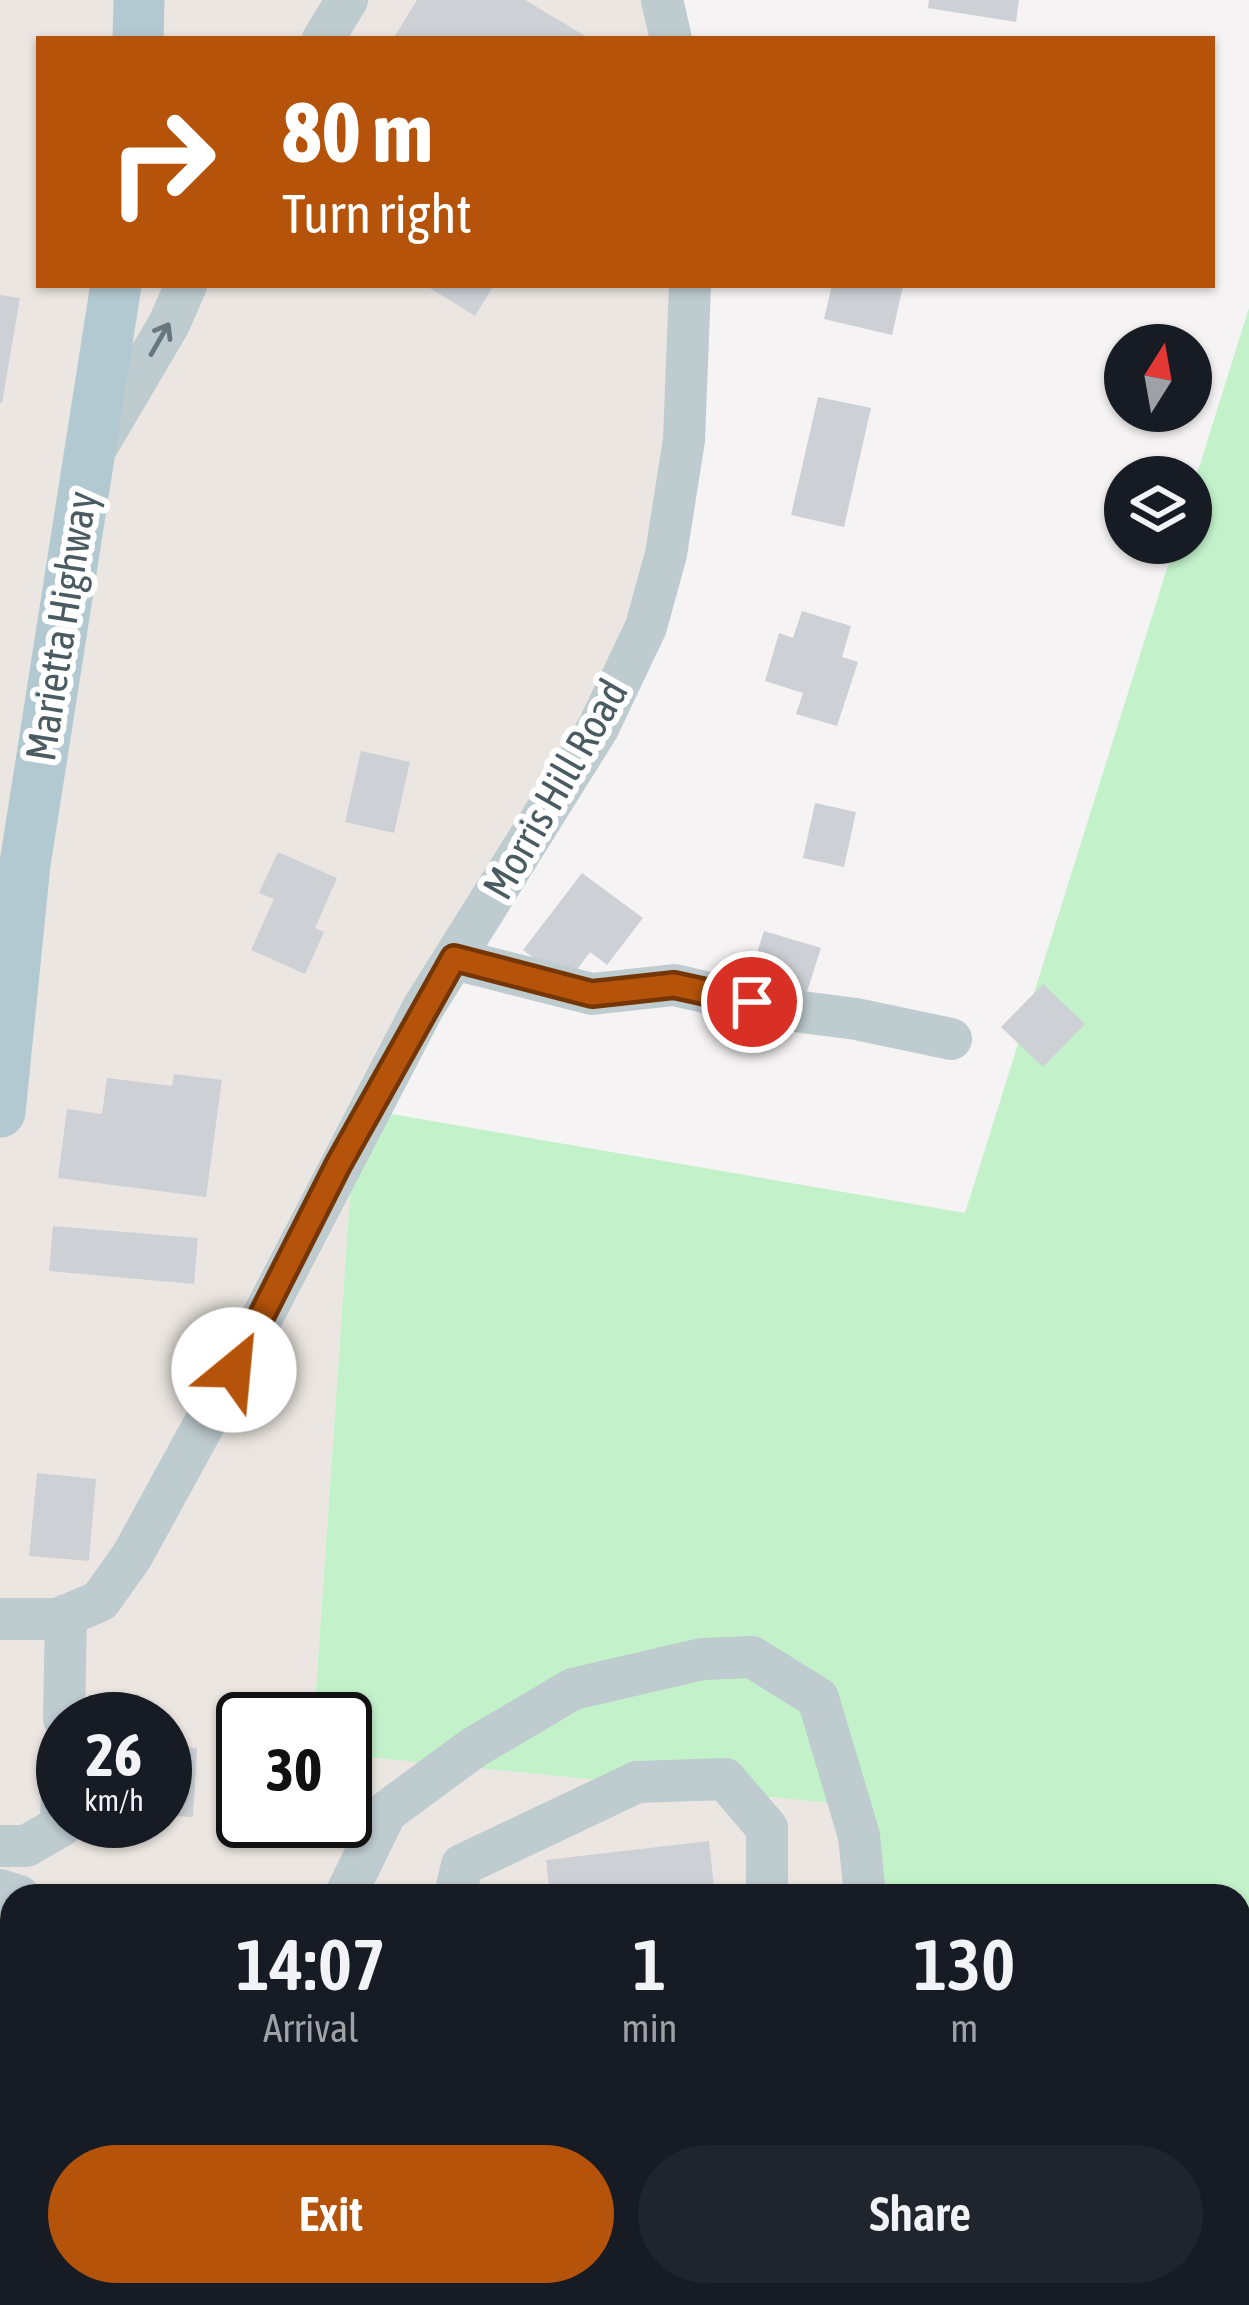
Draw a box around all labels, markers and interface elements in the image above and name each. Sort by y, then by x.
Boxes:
icon: right [84,84,240,240]
text: 80 m [282,84,433,180]
text: Turn right [282,183,472,244]
one-way arrow [148,323,172,358]
north arrow [1104,324,1212,432]
map controls [1104,324,1212,564]
button: layers [1104,456,1212,564]
street label: Marietta Highway [16,488,106,764]
street label: Morris Hill Road [473,671,637,907]
pin [701,951,803,1053]
icon: arrive [719,969,785,1035]
position arrow [171,1307,297,1433]
speed limit sign: 30 [216,1692,372,1848]
text: 26 [86,1720,142,1789]
text: km/h [84,1783,144,1817]
text: 14:07 [236,1923,386,2005]
text: 1 [633,1923,666,2005]
text: 130 [914,1923,1015,2005]
text: Arrival [263,2006,358,2050]
text: min [622,2006,678,2050]
text: m [950,2006,978,2050]
button: Exit [48,2145,614,2283]
button: Share [638,2145,1203,2283]

